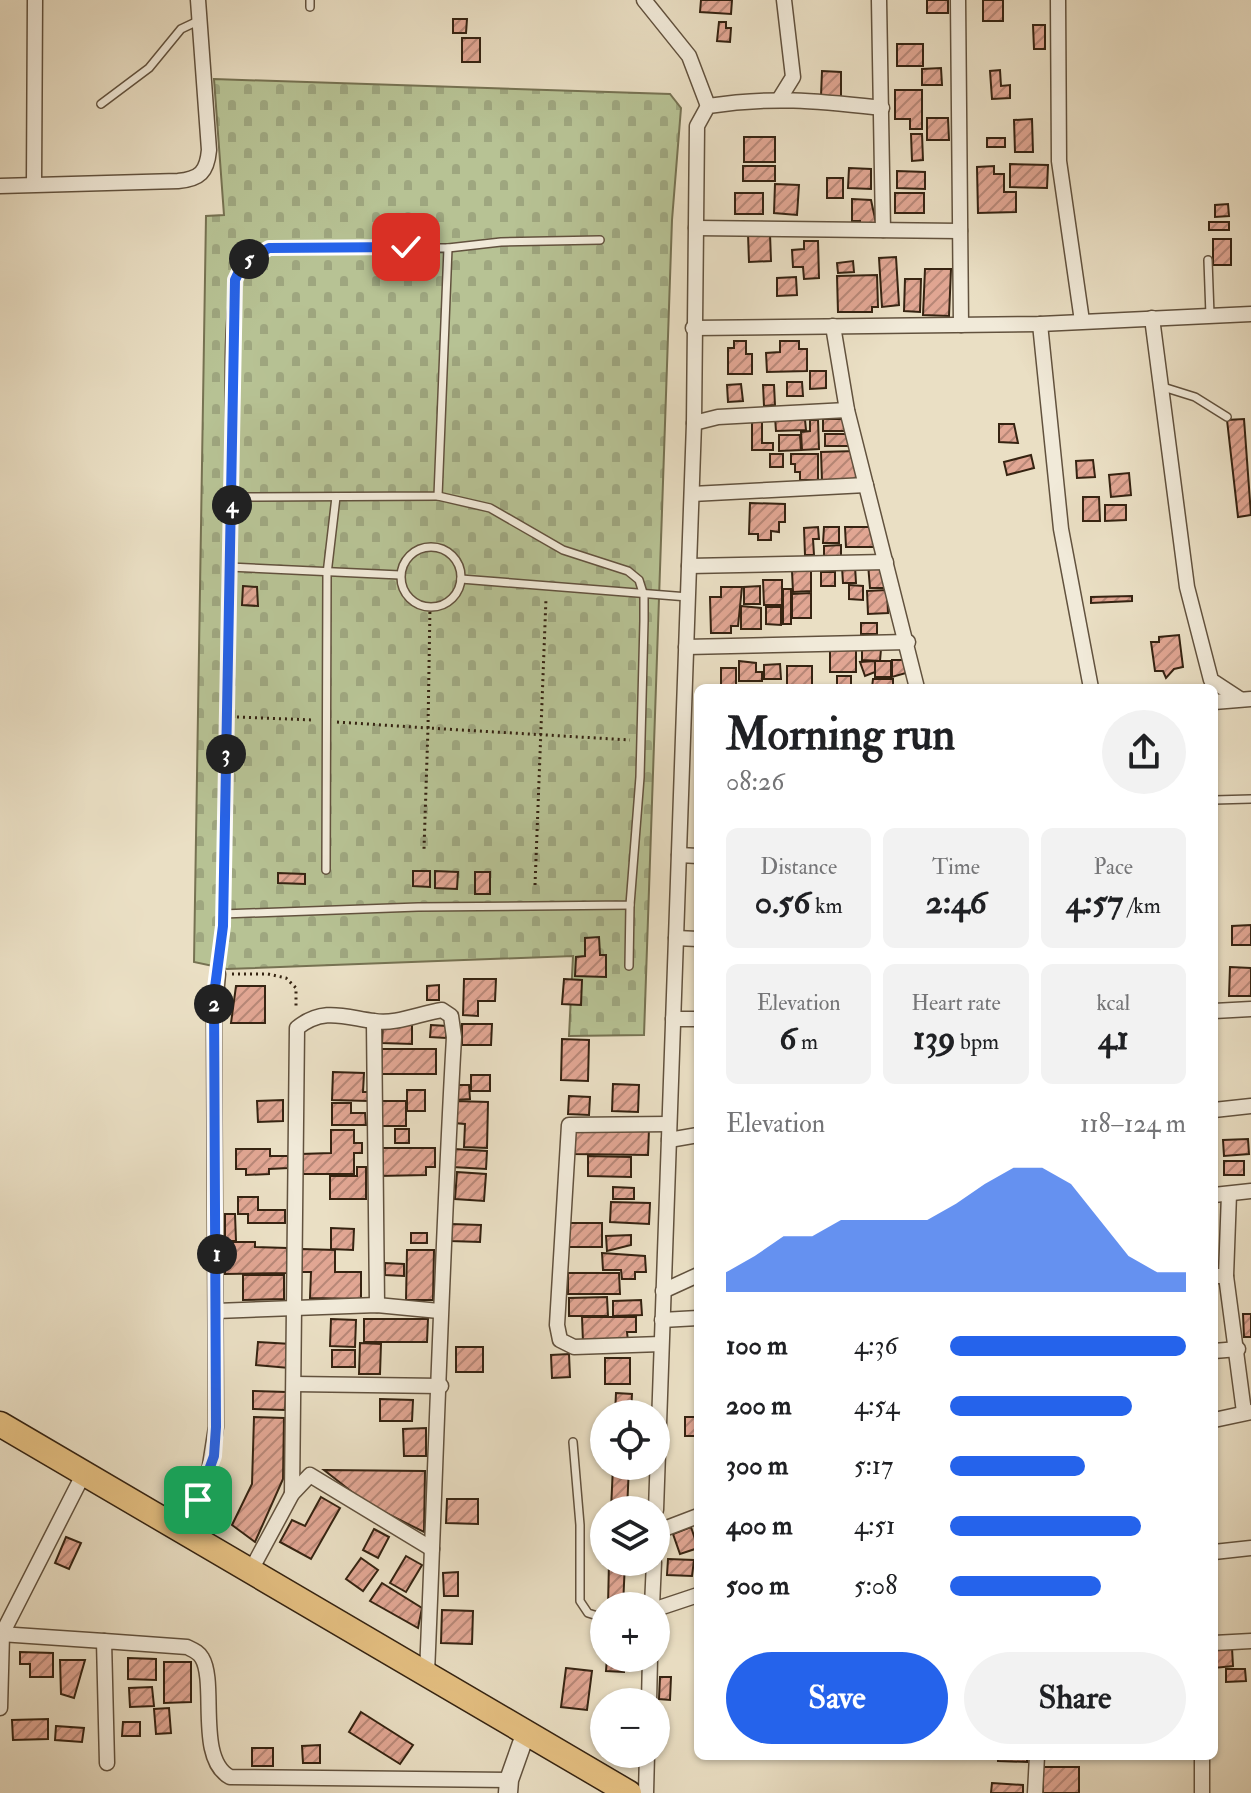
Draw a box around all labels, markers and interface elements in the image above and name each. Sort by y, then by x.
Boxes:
pin [372,213,440,281]
icon: check [384,225,428,269]
pin: 5 [229,239,269,279]
text: 5 [244,245,254,273]
pin: 4 [212,485,252,525]
text: 4 [226,491,238,519]
text: Morning run [726,708,955,763]
button: share [1102,710,1186,794]
pin: 3 [206,734,246,774]
text: 3 [222,740,230,768]
text: 08:26 [726,766,784,798]
text: Distance [760,853,837,881]
text: Time [932,853,980,881]
text: Pace [1094,853,1133,881]
text: 0.56 [755,881,810,924]
text: 2:46 [925,881,987,924]
text: 4:57 [1066,881,1123,924]
text: km [810,892,842,920]
text: /km [1123,892,1161,920]
pin: 2 [194,984,234,1024]
text: Elevation [757,989,841,1017]
text: Heart rate [911,989,1001,1017]
text: kcal [1096,989,1130,1017]
text: 2 [208,990,220,1018]
text: 6 [779,1017,796,1060]
text: 139 [913,1017,955,1060]
text: 41 [1098,1017,1129,1060]
text: m [796,1028,818,1056]
text: bpm [955,1028,999,1056]
text: Elevation [726,1108,825,1140]
text: 118–124 m [1080,1108,1186,1140]
pin: 1 [197,1234,237,1274]
text: 1 [213,1240,221,1268]
text: 100 m [726,1330,787,1362]
text: 4:36 [854,1330,898,1362]
text: 200 m [726,1390,791,1422]
text: 4:54 [854,1390,899,1422]
map controls [590,1400,670,1768]
button: locate [590,1400,670,1480]
text: 300 m [726,1450,788,1482]
text: 5:17 [854,1450,893,1482]
pin [164,1466,232,1534]
icon: arrive [176,1478,220,1522]
button: layers [590,1496,670,1576]
text: 400 m [726,1510,792,1542]
text: 4:51 [854,1510,895,1542]
text: 500 m [726,1570,790,1602]
text: 5:08 [854,1570,897,1602]
button: + [590,1592,670,1672]
button: Save [726,1652,948,1744]
button: Share [964,1652,1186,1744]
button: − [590,1688,670,1768]

